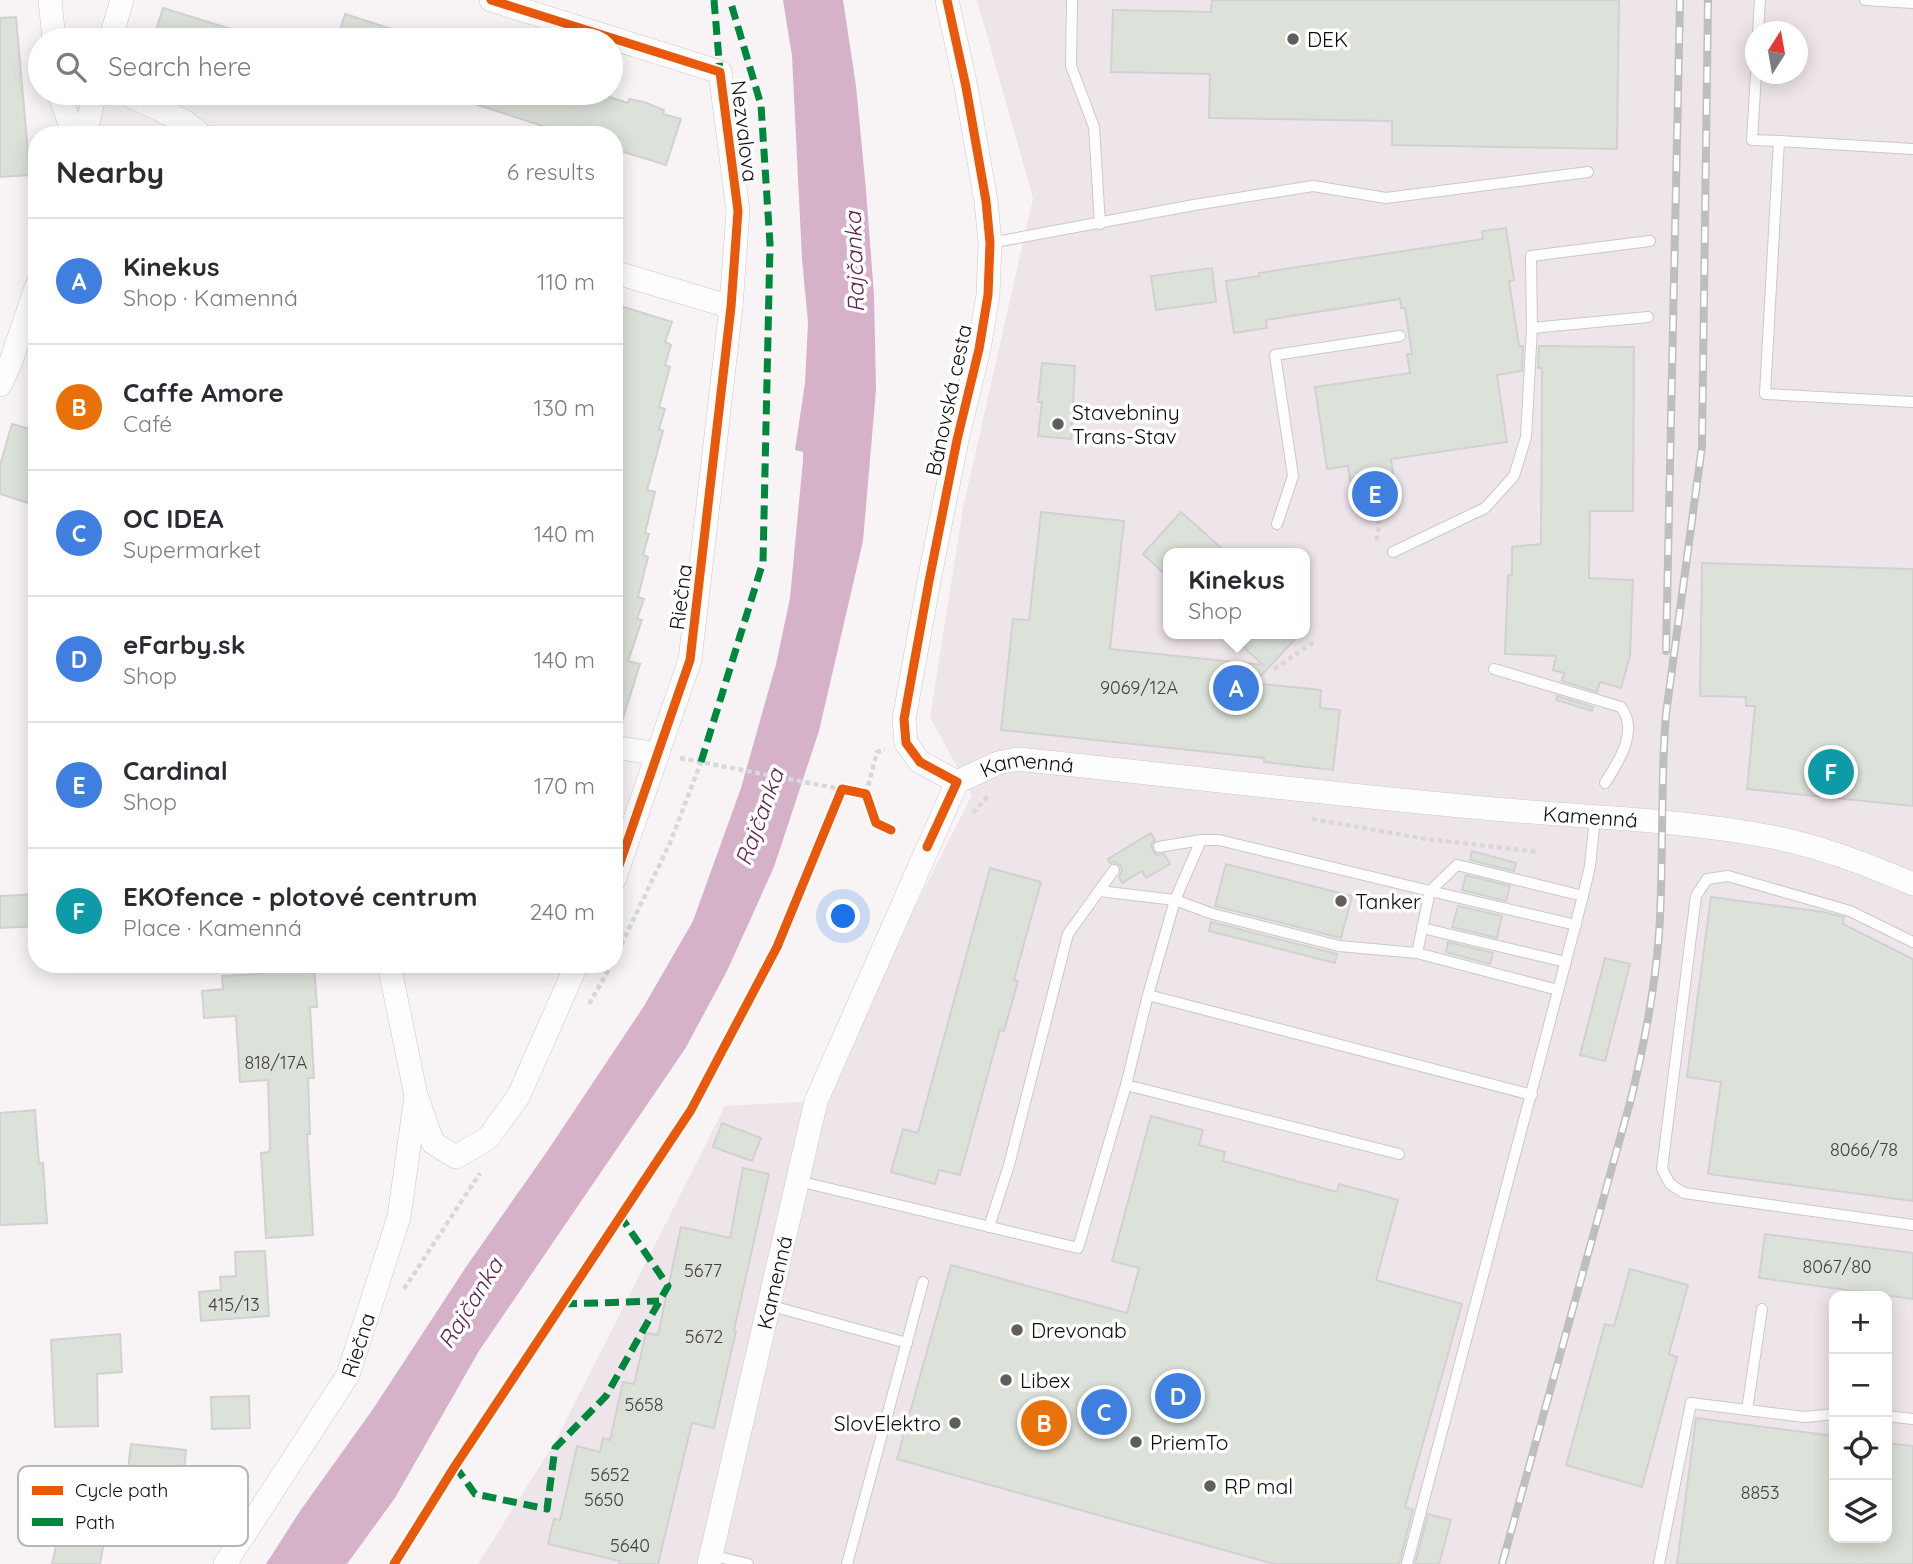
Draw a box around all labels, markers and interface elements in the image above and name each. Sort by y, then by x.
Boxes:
north arrow [1745,21,1808,84]
place label: DEK [1307,26,1348,52]
search box [28,28,623,105]
marker: DEK [1285,31,1301,47]
icon: search [52,48,90,86]
text: Search here [108,50,252,83]
street label: Nezvalova [726,79,764,183]
text: Nearby [56,153,164,191]
text: 6 results [507,157,595,186]
water label: Rajčanka [838,210,870,313]
text: Kinekus [123,250,219,283]
text: A [72,267,86,296]
text: 110 m [537,267,595,296]
text: Shop · Kamenná [123,283,298,312]
street label: Bánovská cesta [919,322,977,478]
text: Caffe Amore [123,376,284,409]
text: B [71,393,87,422]
text: 130 m [533,393,595,422]
place label: Stavebniny Trans-Stav [1072,399,1180,449]
text: Café [123,409,172,438]
marker: Stavebniny Trans-Stav [1050,416,1066,432]
pin: E [1352,468,1398,520]
text: OC IDEA [123,502,224,535]
text: C [72,519,86,548]
text: 140 m [534,519,595,548]
text: Supermarket [123,535,261,564]
popup [1163,548,1310,639]
street label: Riečna [663,563,697,631]
text: Kinekus [1188,563,1285,596]
text: Shop [1188,596,1242,625]
text: eFarby.sk [123,628,245,661]
text: D [71,645,87,674]
text: 140 m [534,645,595,674]
text: Shop [123,661,177,690]
pin: A [1213,662,1259,714]
house number: 9069/12A [1100,676,1178,699]
street label: Kamenná [976,745,1075,783]
pin: F [1808,746,1854,798]
text: Cardinal [123,754,228,787]
water label: Rajčanka [728,764,790,869]
text: E [72,771,86,800]
text: 170 m [534,771,595,800]
text: Shop [123,787,177,816]
street label: Kamenná [1542,800,1639,833]
text: EKOfence - plotové centrum [123,880,478,913]
place label: Tanker [1355,888,1421,914]
marker: Tanker [1333,893,1349,909]
text: F [73,897,85,926]
text: 240 m [530,897,595,926]
your location [826,899,860,933]
text: Place · Kamenná [123,913,302,942]
house number: 818/17A [244,1051,308,1074]
house number: 8066/78 [1830,1138,1898,1161]
street label: Kamenná [751,1233,797,1332]
water label: Rajčanka [431,1252,510,1353]
house number: 8067/80 [1802,1255,1872,1278]
house number: 5677 [684,1259,722,1282]
map controls [1829,1291,1892,1543]
button: + [1829,1291,1892,1354]
house number: 415/13 [208,1293,260,1316]
street label: Riečna [335,1310,380,1381]
place label: Drevonab [1031,1317,1127,1343]
marker: Drevonab [1009,1322,1025,1338]
house number: 5672 [685,1325,723,1348]
button: − [1829,1354,1892,1417]
place label: Libex [1020,1367,1070,1393]
pin: D [1155,1370,1201,1422]
marker: Libex [998,1372,1014,1388]
pin: C [1081,1386,1127,1438]
house number: 5658 [624,1393,664,1416]
pin: B [1021,1397,1067,1449]
place label: SlovElektro [834,1410,941,1436]
marker: SlovElektro [947,1415,963,1431]
button: locate [1829,1417,1892,1480]
place label: PriemTo [1150,1429,1228,1455]
marker: PriemTo [1128,1434,1144,1450]
house number: 5652 [590,1463,630,1486]
legend [18,1466,248,1546]
place label: RP mal [1224,1473,1293,1499]
text: Cycle path [75,1478,168,1502]
marker: RP mal [1202,1478,1218,1494]
button: layers [1829,1480,1892,1543]
house number: 8853 [1741,1481,1779,1504]
house number: 5650 [584,1488,624,1511]
text: Path [75,1510,115,1534]
house number: 5640 [610,1534,650,1557]

